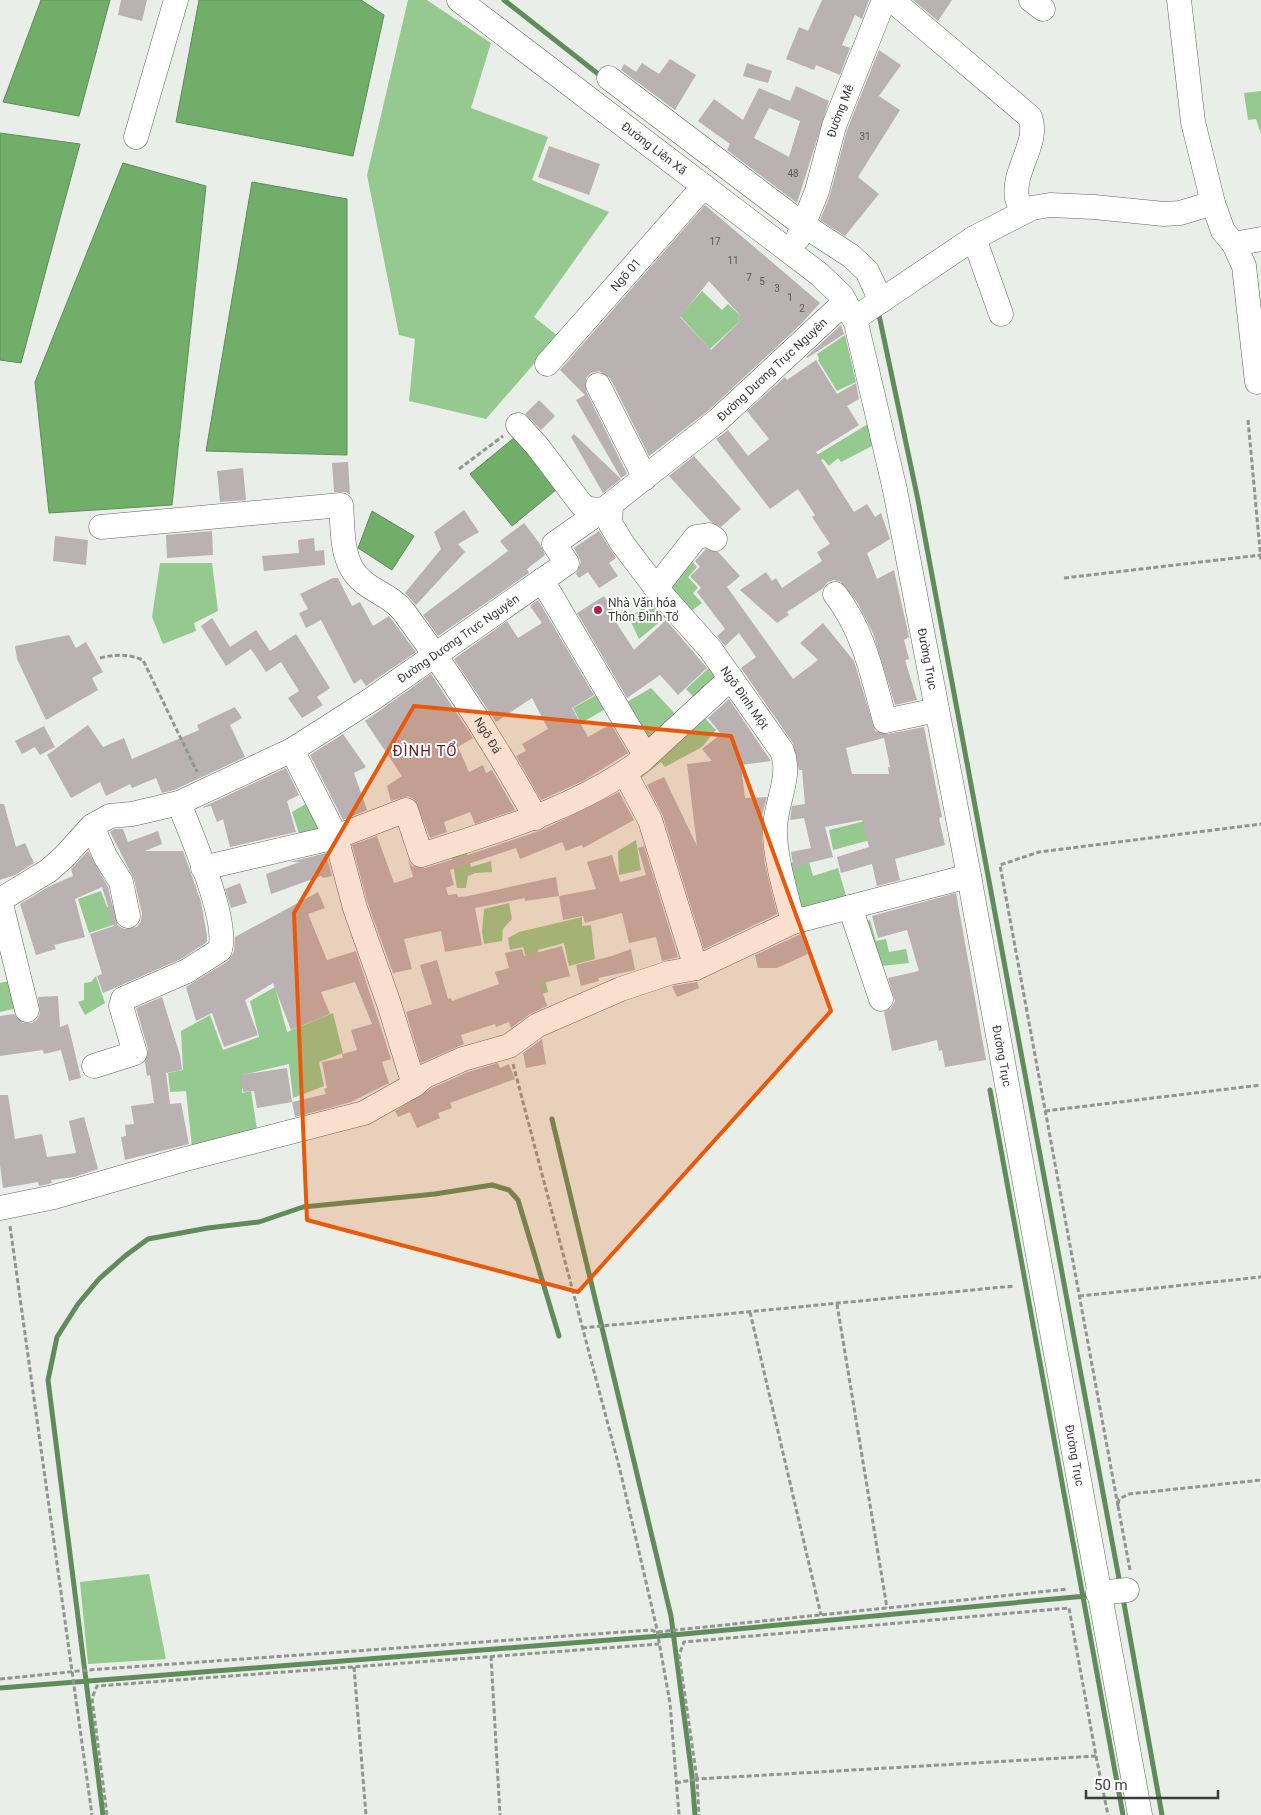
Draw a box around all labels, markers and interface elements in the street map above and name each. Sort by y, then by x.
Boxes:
street label: Đường Mễ [824,83,857,139]
street label: Đường Liên Xã [619,119,689,178]
house number: 31 [859,131,871,142]
house number: 48 [787,168,799,179]
house number: 17 [709,236,721,247]
house number: 11 [727,255,739,266]
street label: Ngõ 01 [608,256,644,294]
house number: 7 [746,272,752,283]
house number: 5 [759,276,765,287]
house number: 3 [774,283,780,294]
house number: 1 [787,292,793,303]
house number: 2 [799,303,805,314]
street label: Đường Dương Trực Nguyên [714,315,830,424]
street label: Đường Dương Trực Nguyên [395,592,522,686]
place label: Nhà Văn hóa Thôn Đình Tổ [608,596,679,624]
marker: Nhà Văn hóa Thôn Đình Tổ [592,604,604,616]
street label: Đường Trục [915,627,940,691]
street label: Ngõ Đình Một [718,664,772,732]
street label: Ngõ Đá [471,715,504,756]
district label: ĐÌNH TỔ [392,741,458,760]
street label: Đường Trục [989,1024,1014,1088]
street label: Đường Trục [1062,1423,1087,1487]
scale bar [1086,1768,1218,1800]
text: 50 m [1094,1776,1128,1794]

